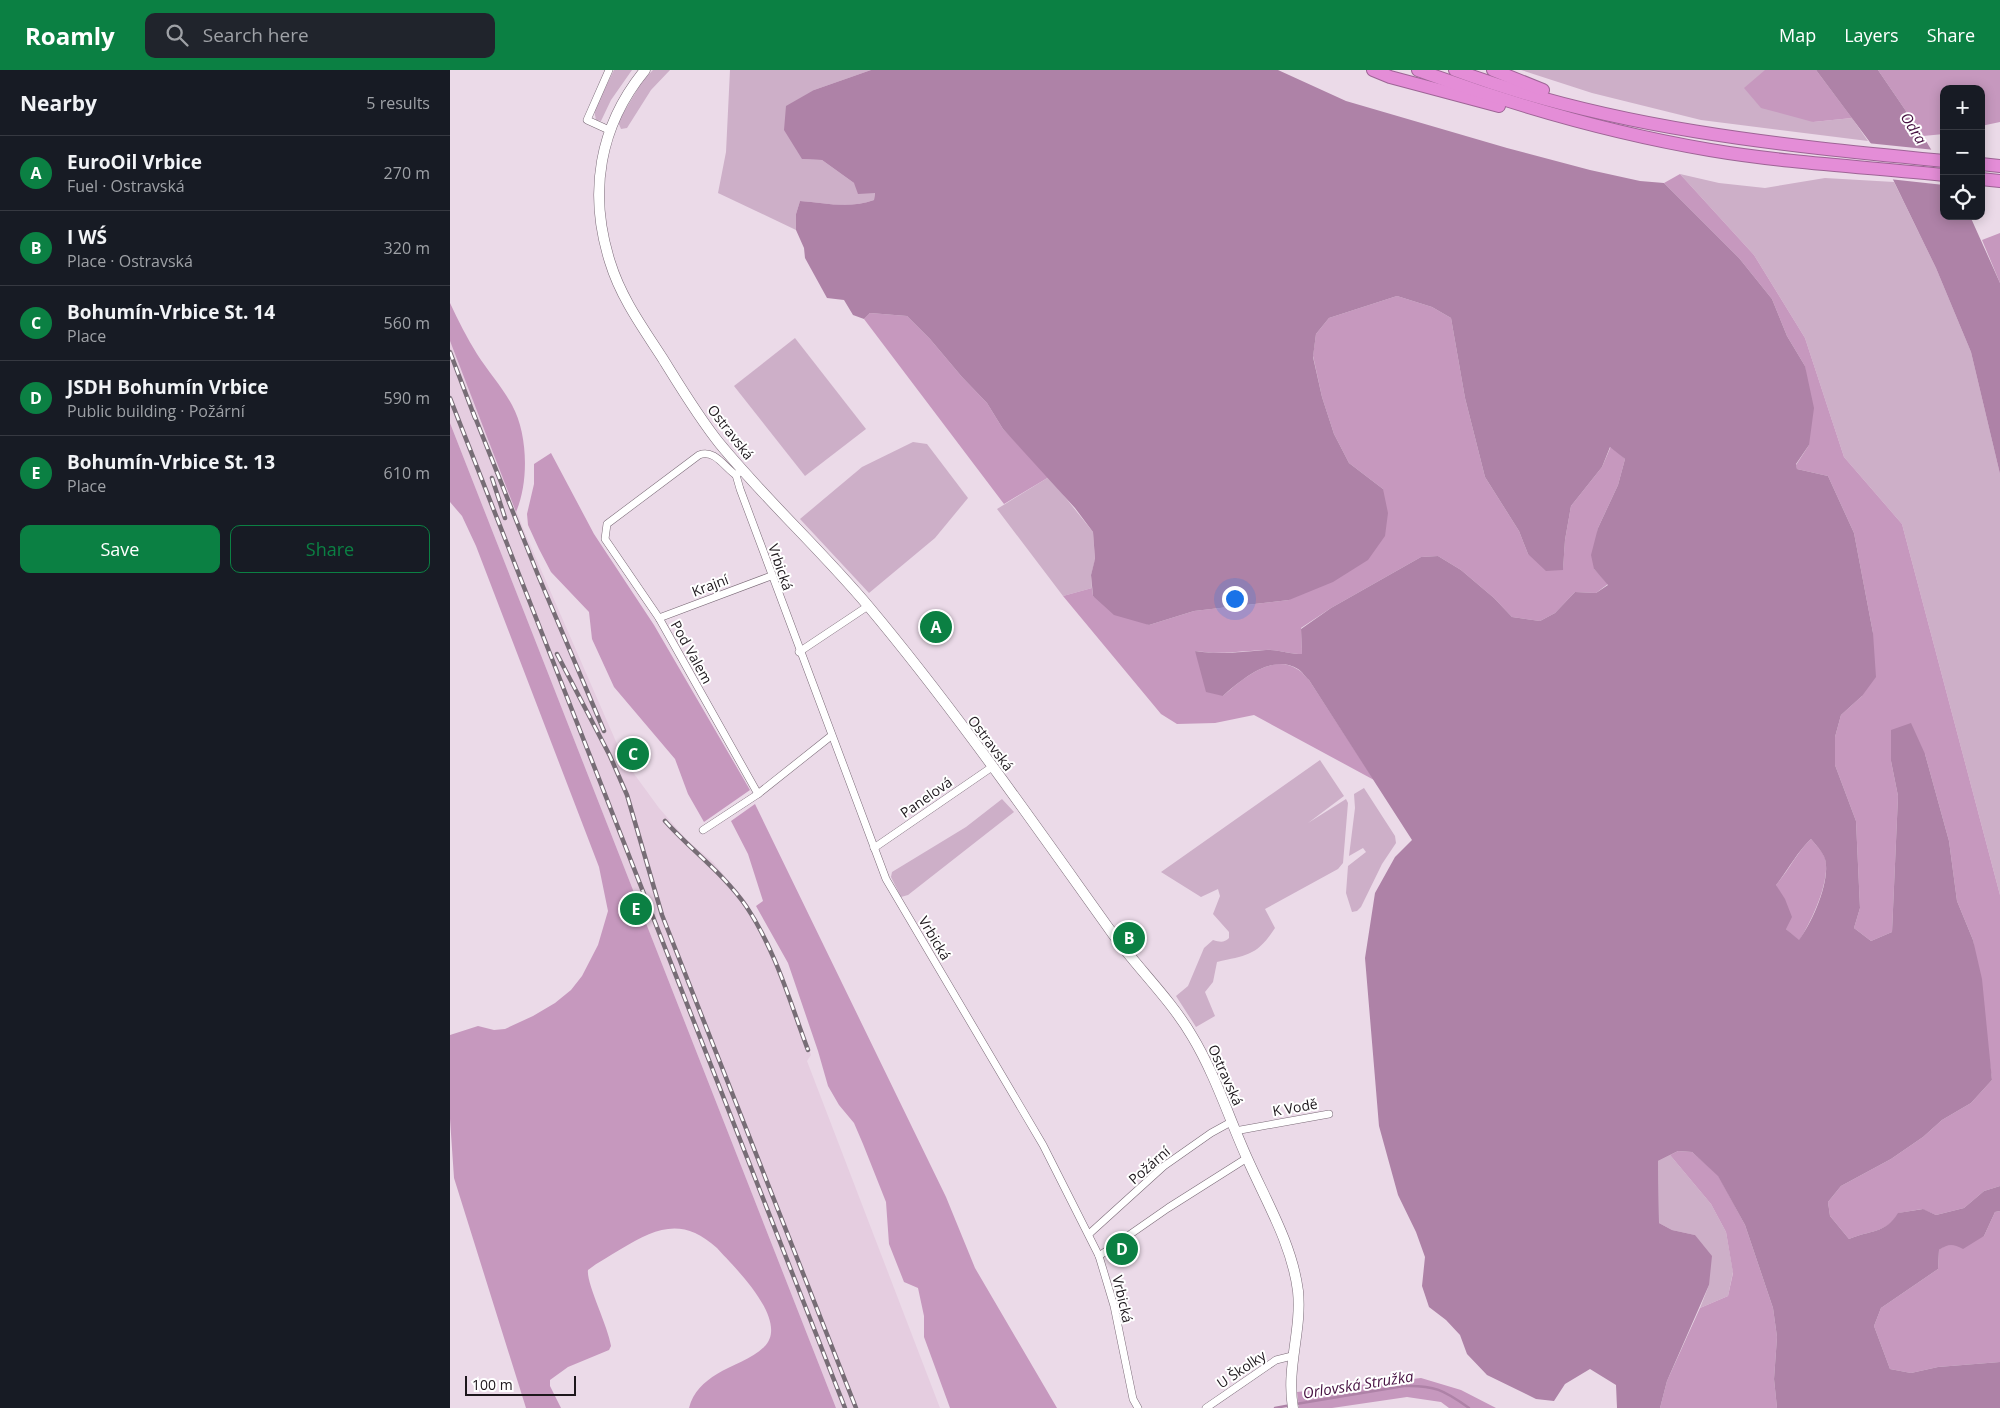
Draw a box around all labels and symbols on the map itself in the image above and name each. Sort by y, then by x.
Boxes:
water label: Odra [1897,108,1932,148]
street label: Ostravská [704,401,758,463]
street label: Vrbická [764,541,798,593]
street label: Krajní [689,569,731,601]
your location [1222,586,1248,612]
pin: A [920,608,952,646]
street label: Pod Valem [667,617,717,687]
street label: Ostravská [964,711,1018,775]
pin: C [617,735,649,773]
street label: Panelová [896,772,956,822]
pin: E [620,890,652,928]
street label: Vrbická [914,913,956,963]
pin: B [1113,919,1145,957]
street label: Ostravská [1204,1042,1248,1108]
street label: K Vodě [1271,1094,1319,1120]
street label: Požární [1124,1141,1174,1188]
pin: D [1106,1230,1138,1268]
street label: Vrbická [1108,1273,1138,1325]
street label: U Školky [1213,1345,1270,1392]
water label: Orlovská Stružka [1301,1365,1415,1403]
scale bar [465,1373,576,1396]

